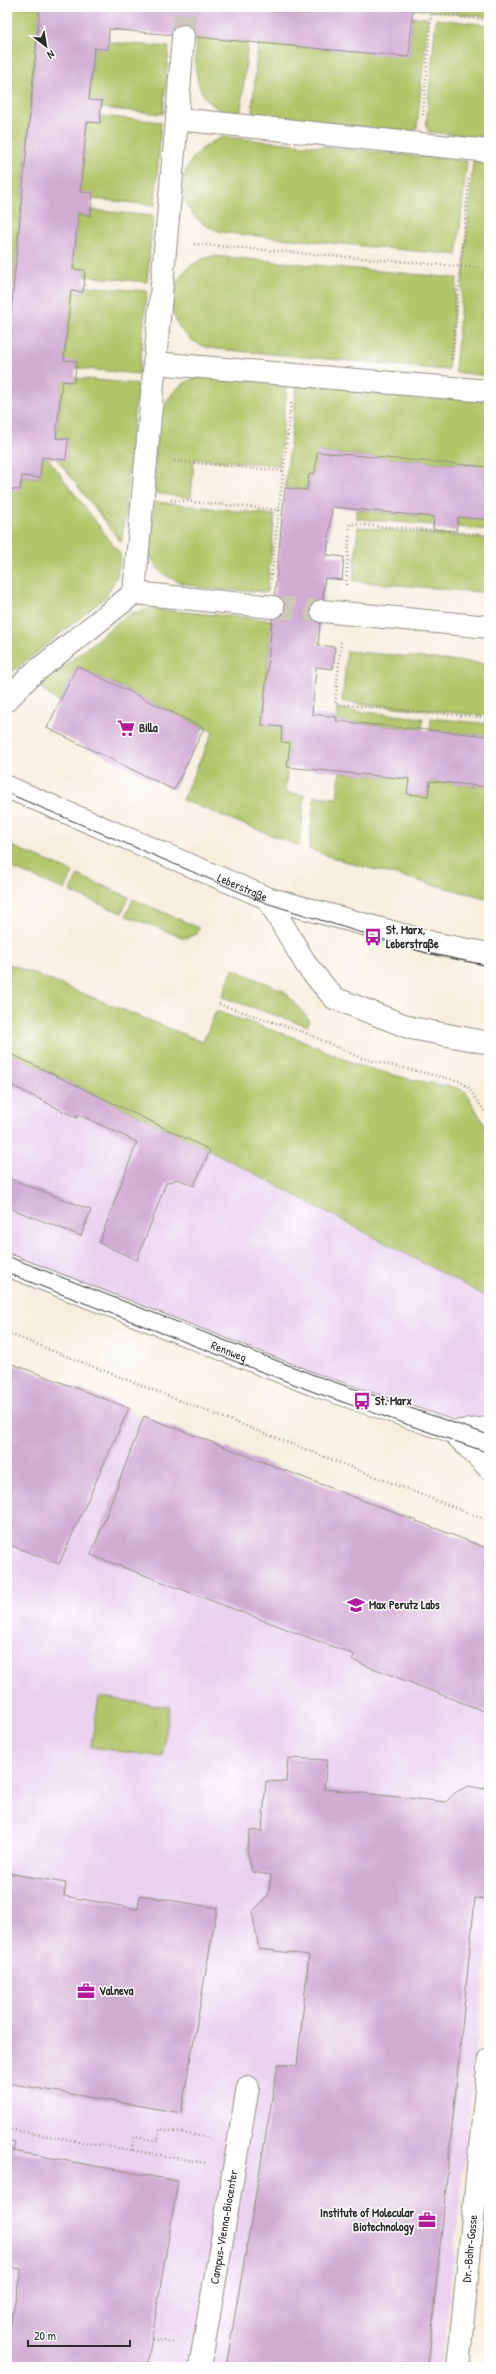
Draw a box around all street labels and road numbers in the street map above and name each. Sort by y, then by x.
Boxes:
street label: Leberstraße [215,869,270,905]
street label: Rennweg [209,1336,249,1366]
street label: Campus-Vienna-Biocenter [205,2168,242,2285]
street label: Dr.-Bohr-Gasse [458,2214,481,2283]

